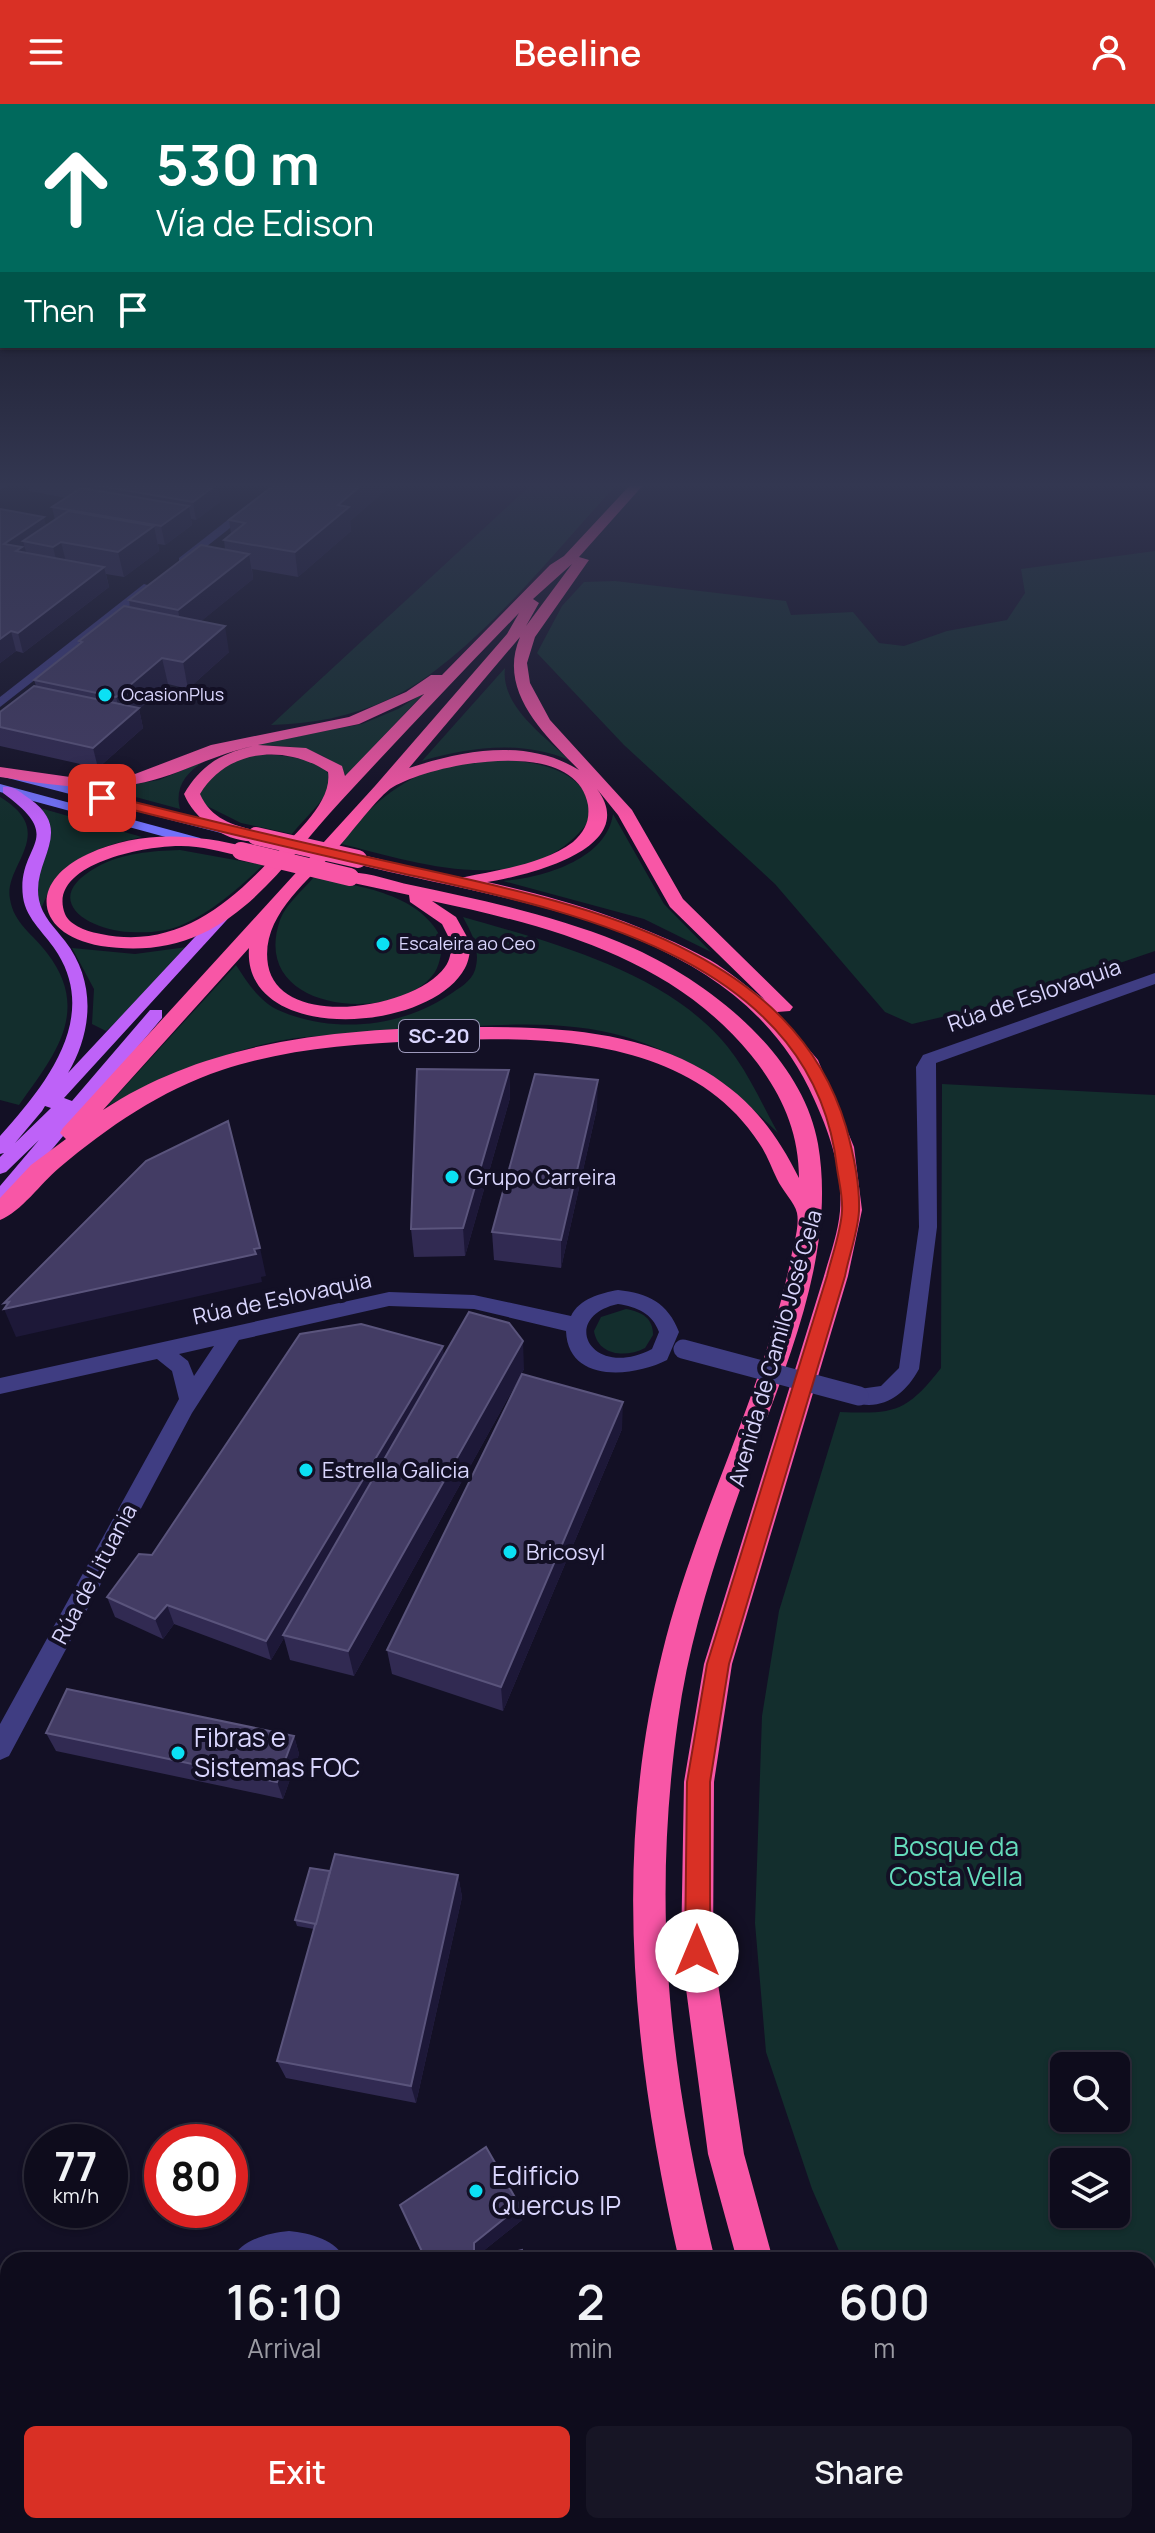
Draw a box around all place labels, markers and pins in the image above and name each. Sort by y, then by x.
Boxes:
place label: OcasionPlus [121,682,224,706]
marker: OcasionPlus [96,686,114,704]
pin [68,764,136,832]
place label: Escaleira ao Ceo [399,931,536,955]
marker: Escaleira ao Ceo [374,935,392,953]
place label: Grupo Carreira [468,1162,616,1192]
marker: Grupo Carreira [443,1168,461,1186]
place label: Estrella Galicia [322,1455,470,1485]
marker: Estrella Galicia [297,1461,315,1479]
place label: Bricosyl [526,1537,605,1567]
marker: Bricosyl [501,1543,519,1561]
place label: Fibras e Sistemas FOC [194,1719,360,1785]
marker: Fibras e Sistemas FOC [169,1744,187,1762]
place label: Edificio Quercus IP [492,2157,621,2223]
marker: Edificio Quercus IP [467,2182,485,2200]

